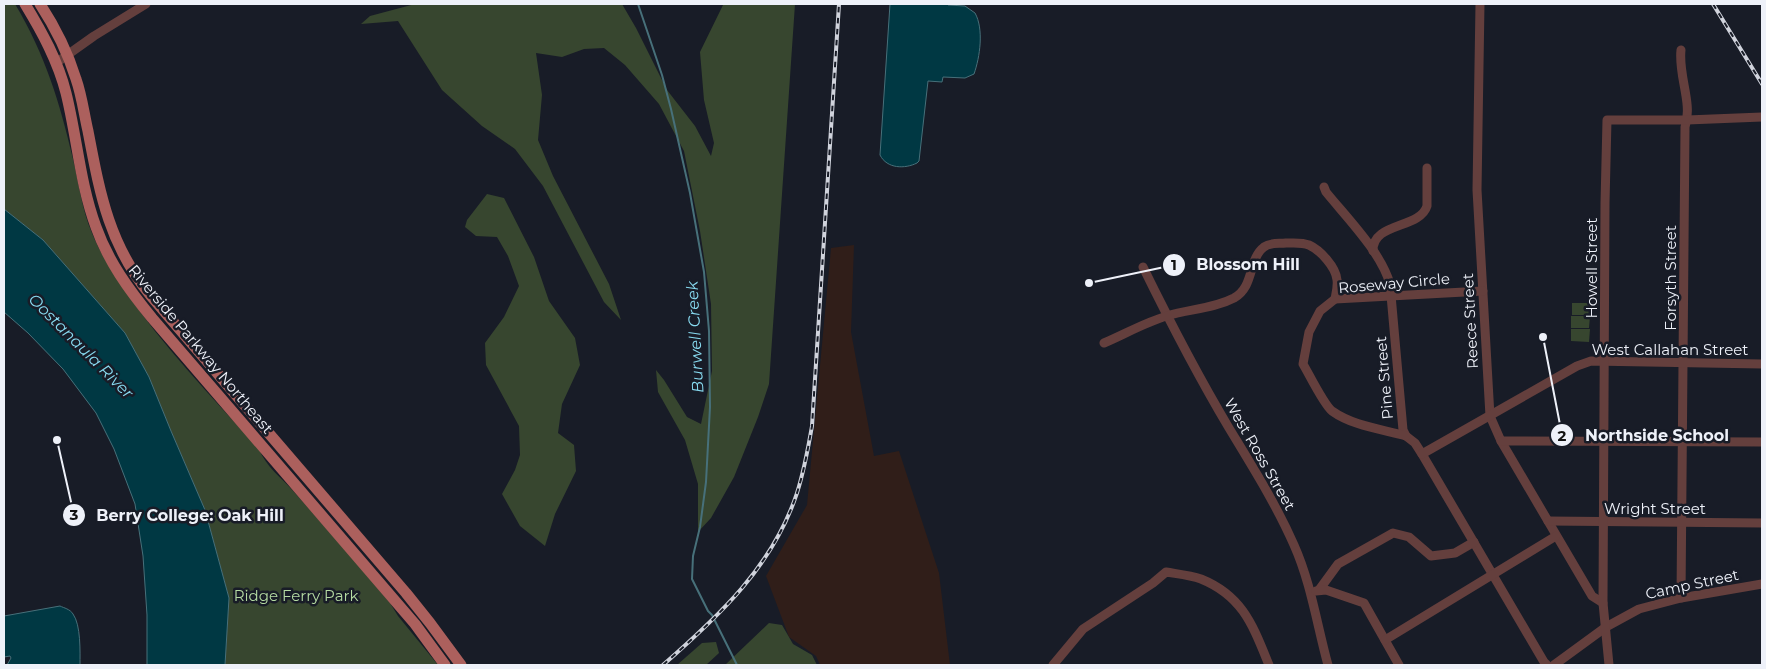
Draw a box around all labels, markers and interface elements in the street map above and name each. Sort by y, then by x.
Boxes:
street label: Howell Street [1582,218,1601,318]
street label: Forsyth Street [1661,225,1680,331]
callout: Blossom Hill [1161,249,1310,280]
text: 1 [1171,255,1177,274]
text: Blossom Hill [1196,255,1300,274]
street label: Riverside Parkway Northeast [125,261,277,437]
street label: Roseway Circle [1337,269,1451,297]
street label: Reece Street [1458,273,1482,369]
water label: Burwell Creek [682,279,707,394]
water label: Oostanaula River [25,290,138,403]
street label: Pine Street [1371,336,1397,420]
street label: West Callahan Street [1592,340,1748,359]
street label: West Ross Street [1220,395,1300,513]
callout: Northside School [1550,420,1739,451]
text: 2 [1558,426,1567,445]
text: Northside School [1585,426,1729,445]
street label: Wright Street [1604,499,1706,518]
callout: Berry College: Oak Hill [61,500,294,531]
text: 3 [69,505,79,524]
text: Berry College: Oak Hill [96,506,284,525]
street label: Camp Street [1644,565,1740,603]
park label: Ridge Ferry Park [234,586,358,605]

